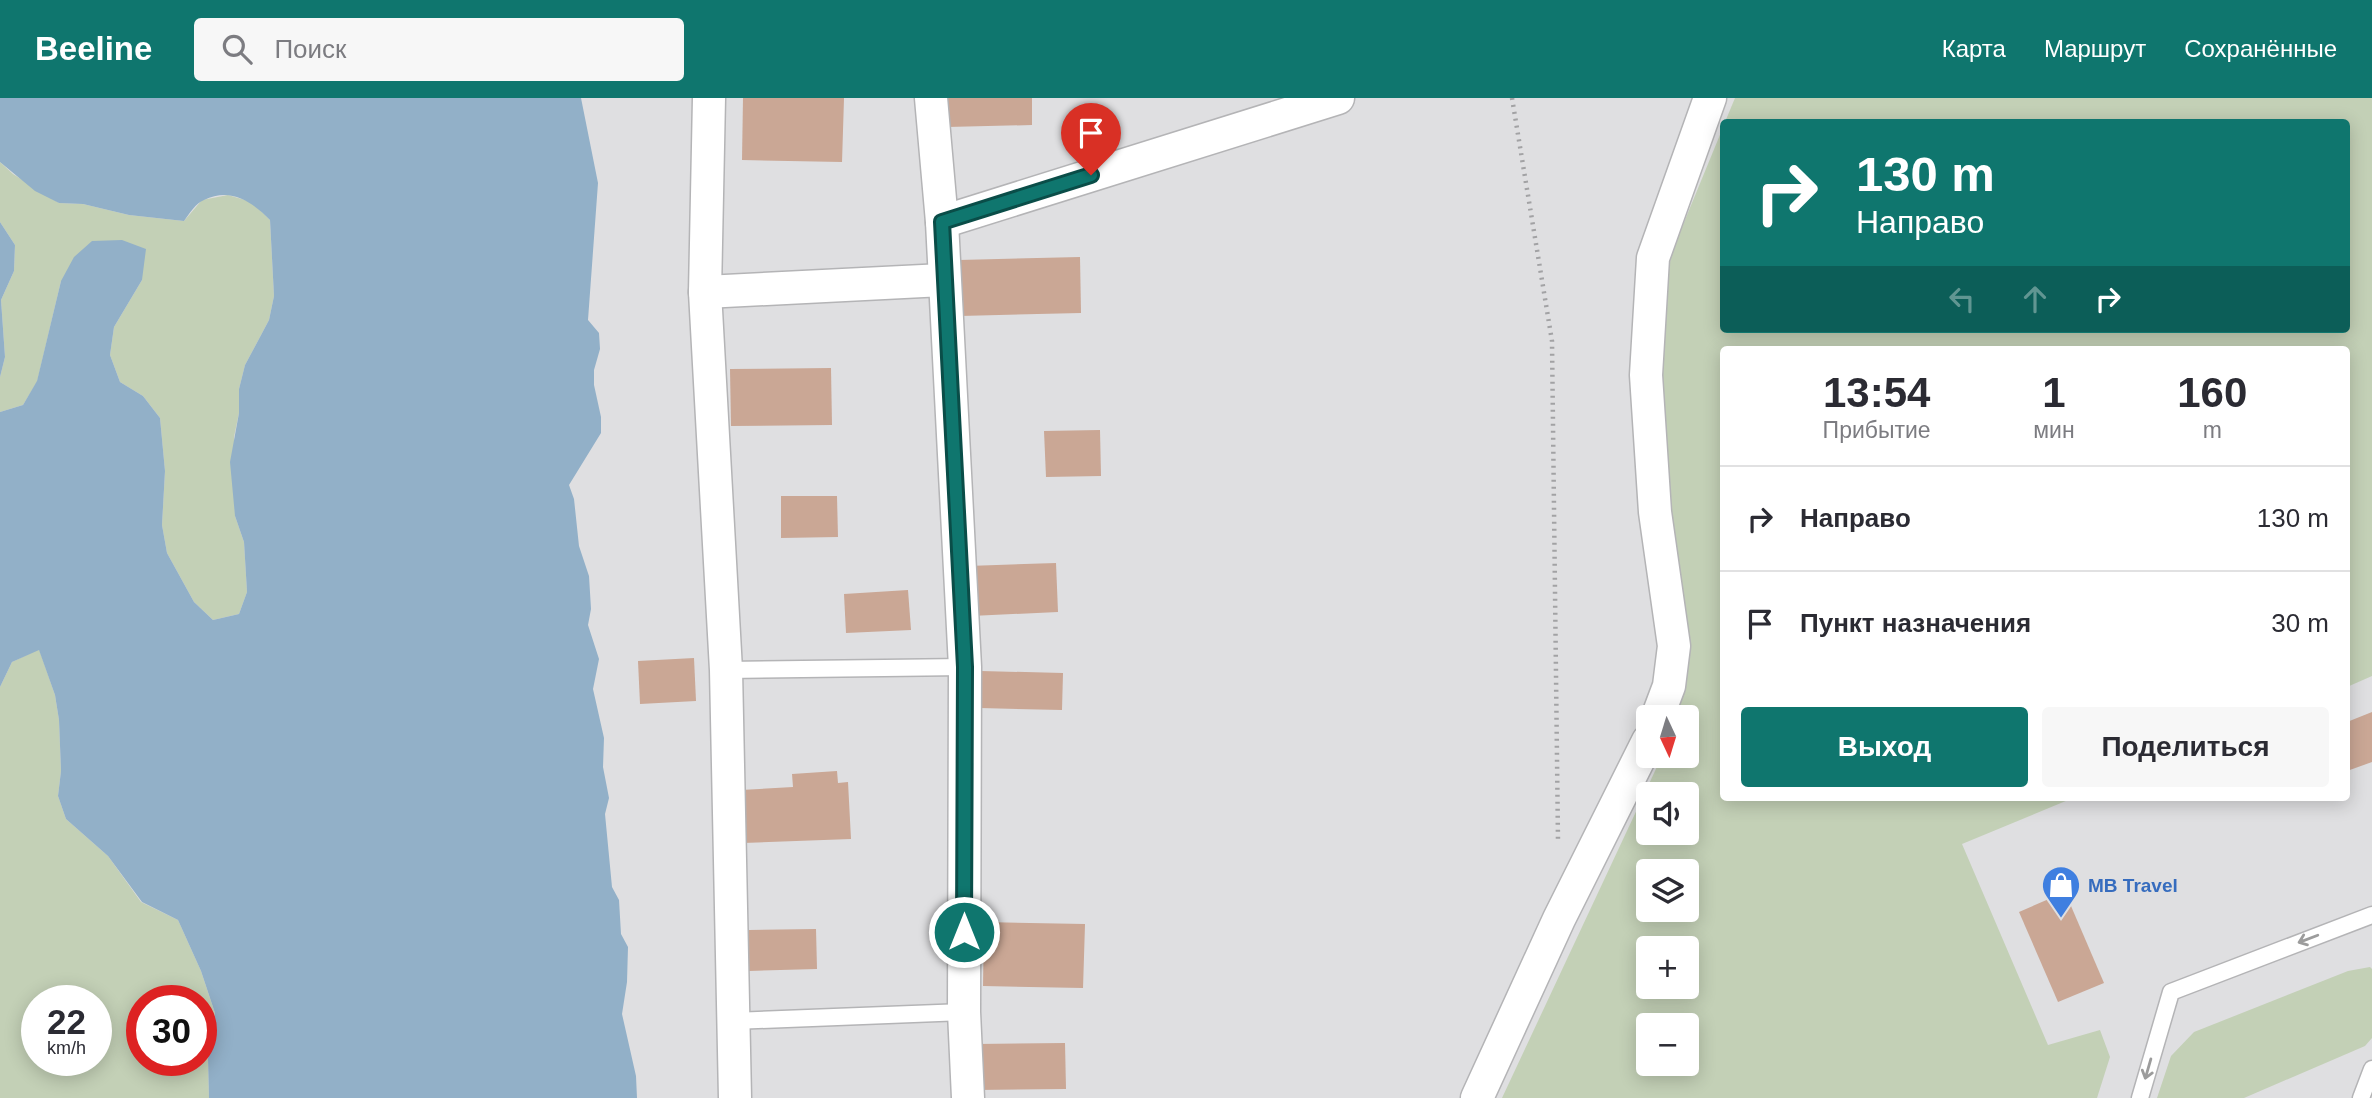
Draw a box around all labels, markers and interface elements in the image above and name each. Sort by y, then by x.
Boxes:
search box [194,18,684,81]
text: Beeline [35,30,152,67]
icon: search [218,30,256,68]
text: Поиск [274,34,346,64]
text: Карта [1942,35,2006,62]
text: Маршрут [2044,35,2146,62]
text: Сохранённые [2184,35,2337,62]
pin [1061,103,1121,175]
icon: arrive [1072,114,1110,152]
icon: right [1741,147,1832,238]
text: 130 m [1856,147,1995,201]
text: Направо [1856,204,1984,240]
icon: left [1943,280,1981,318]
icon: ahead [2016,280,2054,318]
icon: right [2089,280,2127,318]
text: 13:54 [1823,369,1930,416]
text: 1 [2042,369,2066,416]
text: 160 [2177,369,2247,416]
text: Прибытие [1823,417,1931,443]
text: мин [2033,417,2075,443]
text: m [2203,417,2222,443]
icon: right [1741,500,1779,538]
text: Направо [1800,503,1911,533]
text: 130 m [2257,503,2329,533]
icon: arrive [1741,605,1779,643]
text: Пункт назначения [1800,608,2031,638]
text: 30 m [2271,608,2329,638]
north arrow [1636,705,1699,768]
map controls [1636,705,1699,1076]
button: Выход [1741,707,2028,787]
button: Поделиться [2042,707,2329,787]
button: sound [1636,782,1699,845]
button: layers [1636,859,1699,922]
shop icon: MB Travel [2040,864,2082,919]
place label: MB Travel [2088,875,2178,896]
position arrow [927,895,1001,969]
one-way arrow [2298,934,2320,947]
button: + [1636,936,1699,999]
speed limit sign: 30 [126,985,217,1076]
text: 22 [47,1002,86,1041]
button: − [1636,1013,1699,1076]
text: km/h [47,1038,86,1058]
one-way arrow [2141,1058,2154,1080]

